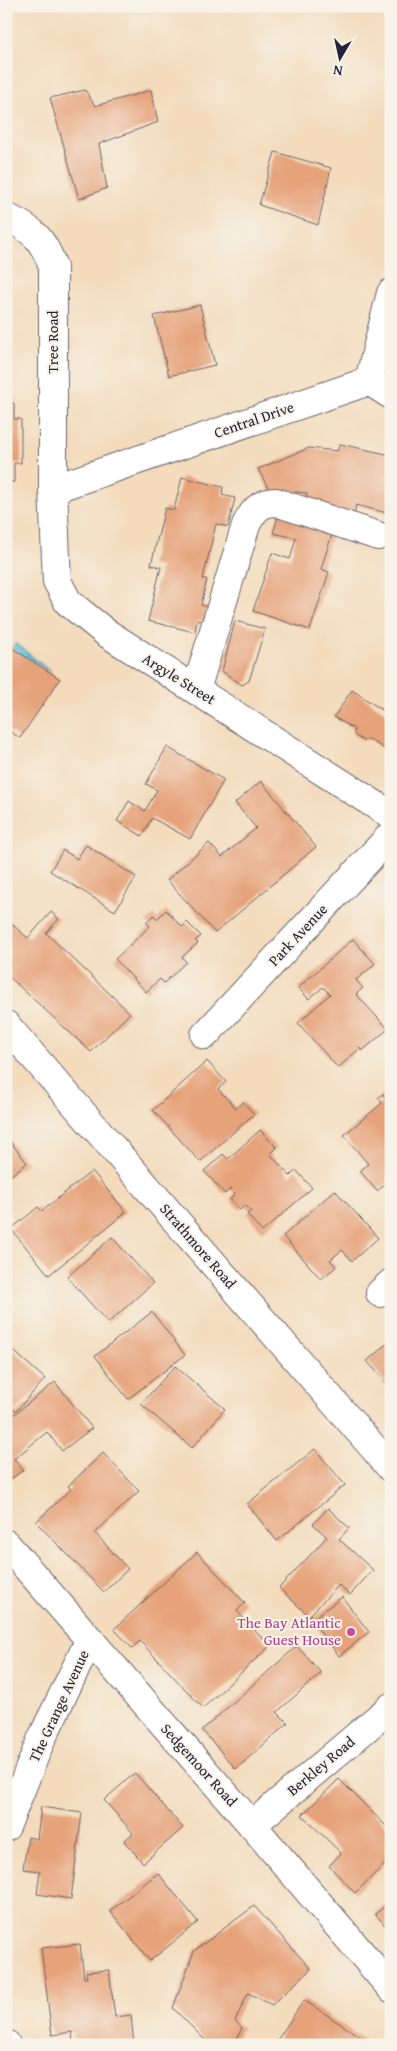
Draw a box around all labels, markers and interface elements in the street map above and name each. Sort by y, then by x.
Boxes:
north arrow [314,32,364,82]
text: N [331,60,344,81]
street label: Tree Road [42,310,63,374]
street label: Central Drive [211,396,297,443]
street label: Argyle Street [139,648,220,710]
street label: Park Avenue [263,899,332,970]
street label: Strathmore Road [155,1198,241,1293]
place label: The Bay Atlantic Guest House [237,1612,341,1650]
marker: The Bay Atlantic Guest House [345,1626,357,1638]
street label: The Grange Avenue [23,1646,94,1765]
street label: Sedgemoor Road [156,1719,242,1811]
street label: Berkley Road [282,1731,359,1800]

